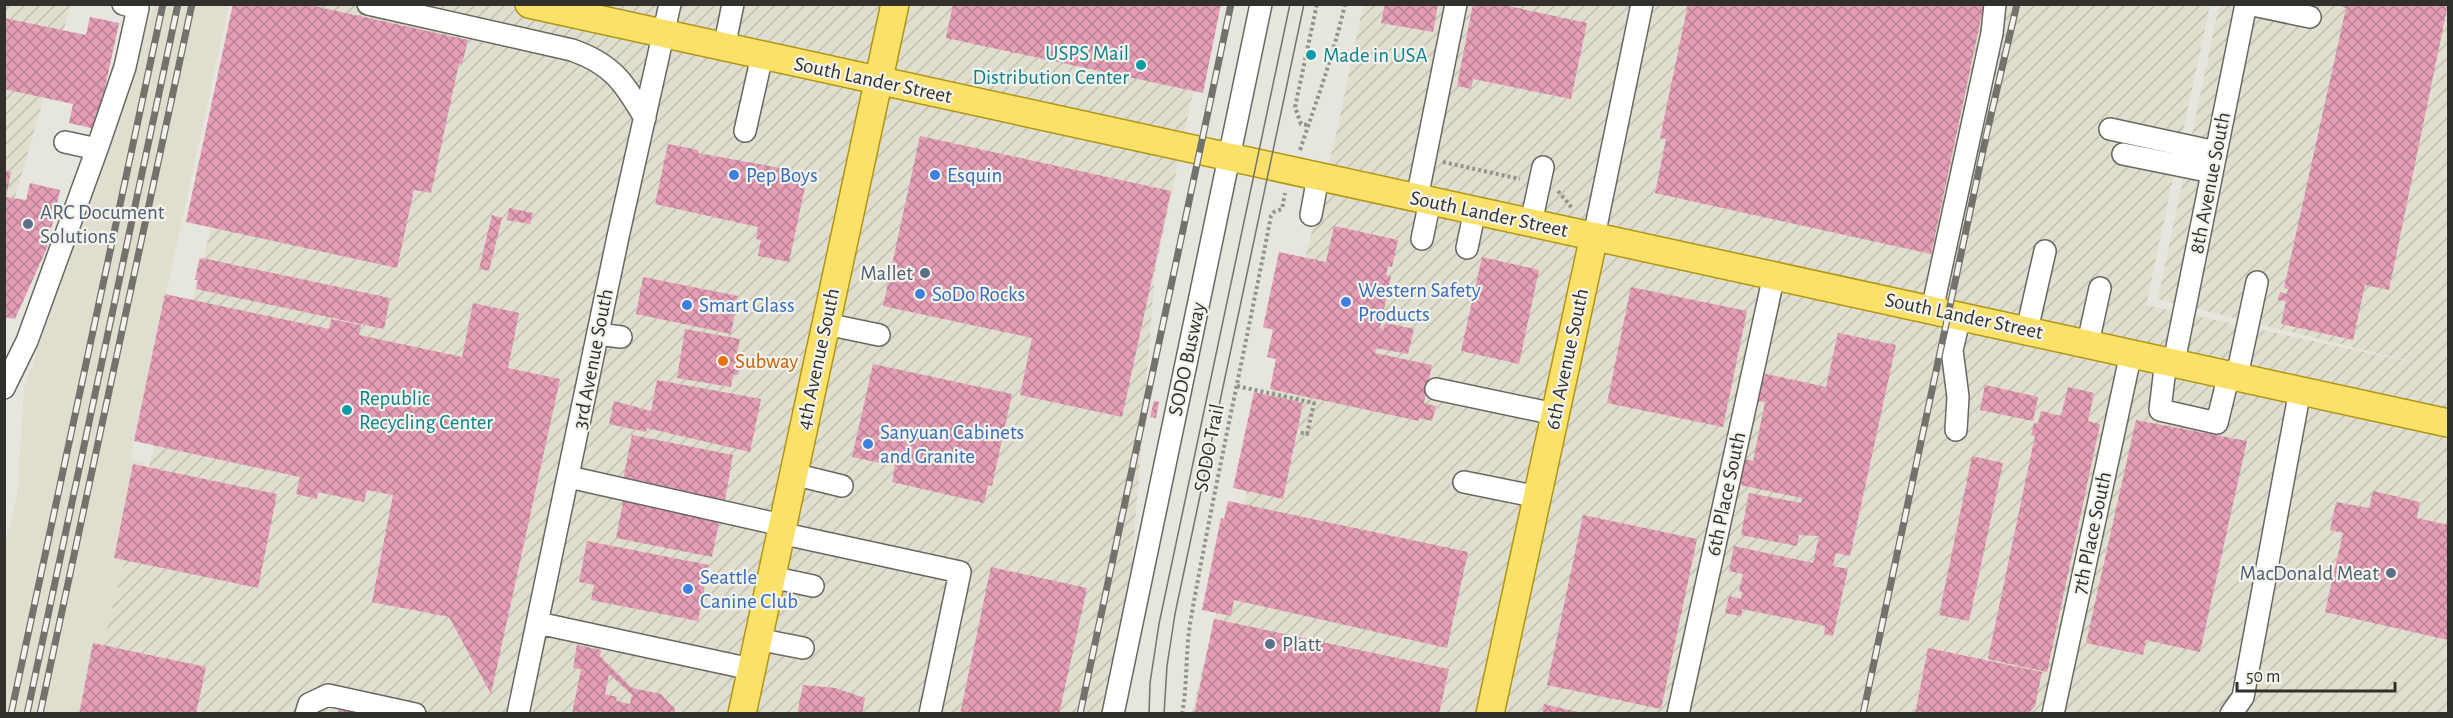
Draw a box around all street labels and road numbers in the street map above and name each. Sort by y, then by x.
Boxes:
street label: South Lander Street [792,53,954,107]
street label: 8th Avenue South [2186,110,2234,256]
street label: South Lander Street [1408,187,1570,241]
street label: 4th Avenue South [793,286,843,432]
street label: 3rd Avenue South [569,287,617,431]
street label: 6th Avenue South [1542,287,1592,431]
street label: South Lander Street [1883,289,2045,343]
street label: SODO Busway [1165,300,1209,418]
street label: SODO Trail [1190,402,1228,494]
street label: 6th Place South [1703,430,1749,558]
street label: 7th Place South [2069,470,2115,596]

